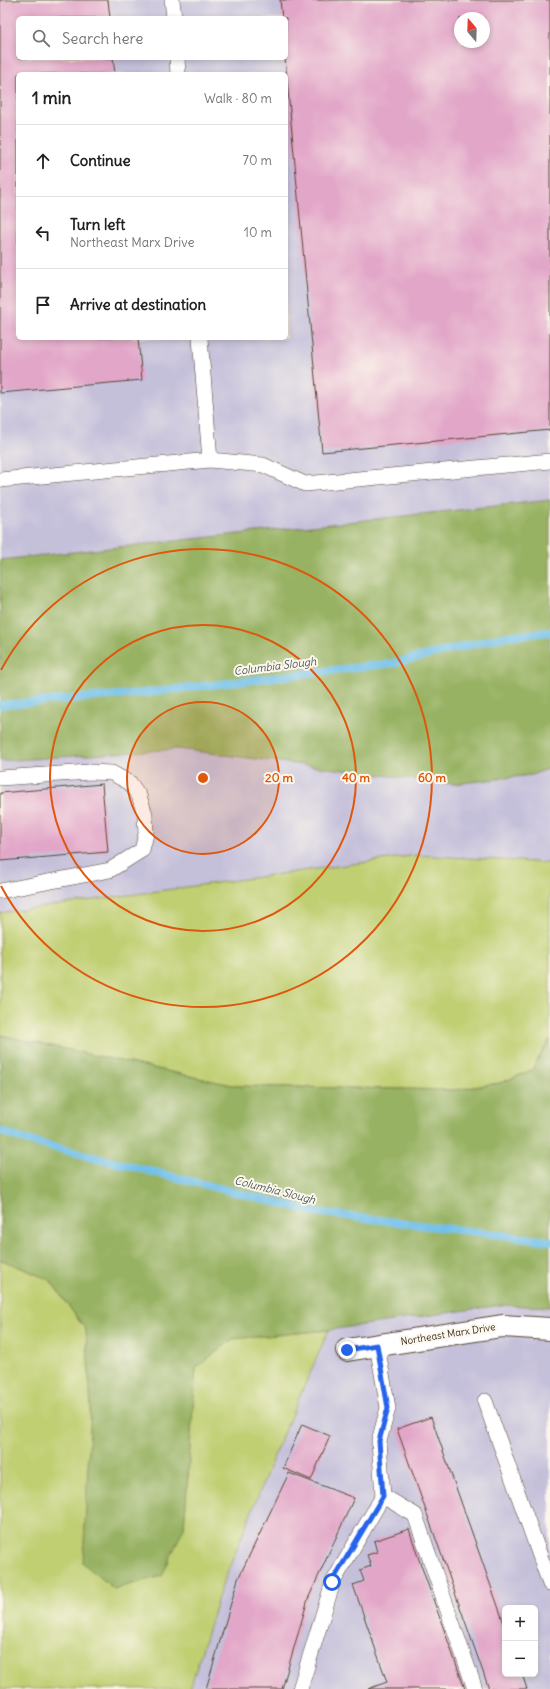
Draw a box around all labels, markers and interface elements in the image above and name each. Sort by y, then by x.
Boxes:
north arrow [454,12,490,48]
search box [16,16,288,60]
icon: search [30,27,52,49]
text: Search here [62,29,143,48]
text: 1 min [32,87,71,109]
text: Walk · 80 m [204,90,272,107]
icon: ahead [32,150,54,172]
text: Continue [70,151,131,170]
text: 70 m [243,152,272,169]
text: Turn left [70,215,125,234]
icon: left [32,222,54,244]
text: 10 m [244,224,272,241]
text: Northeast Marx Drive [70,234,195,251]
icon: arrive [32,294,54,316]
text: Arrive at destination [70,295,206,314]
water label: Columbia Slough [233,654,318,678]
text: 20 m [265,770,293,785]
text: 40 m [342,770,371,785]
text: 60 m [418,770,447,785]
centre of rings [196,771,210,785]
water label: Columbia Slough [233,1173,318,1207]
street label: Northeast Marx Drive [400,1320,496,1348]
route end [338,1341,356,1359]
route start [323,1573,341,1591]
map controls [502,1605,538,1677]
button: + [502,1605,538,1641]
button: − [502,1641,538,1677]

